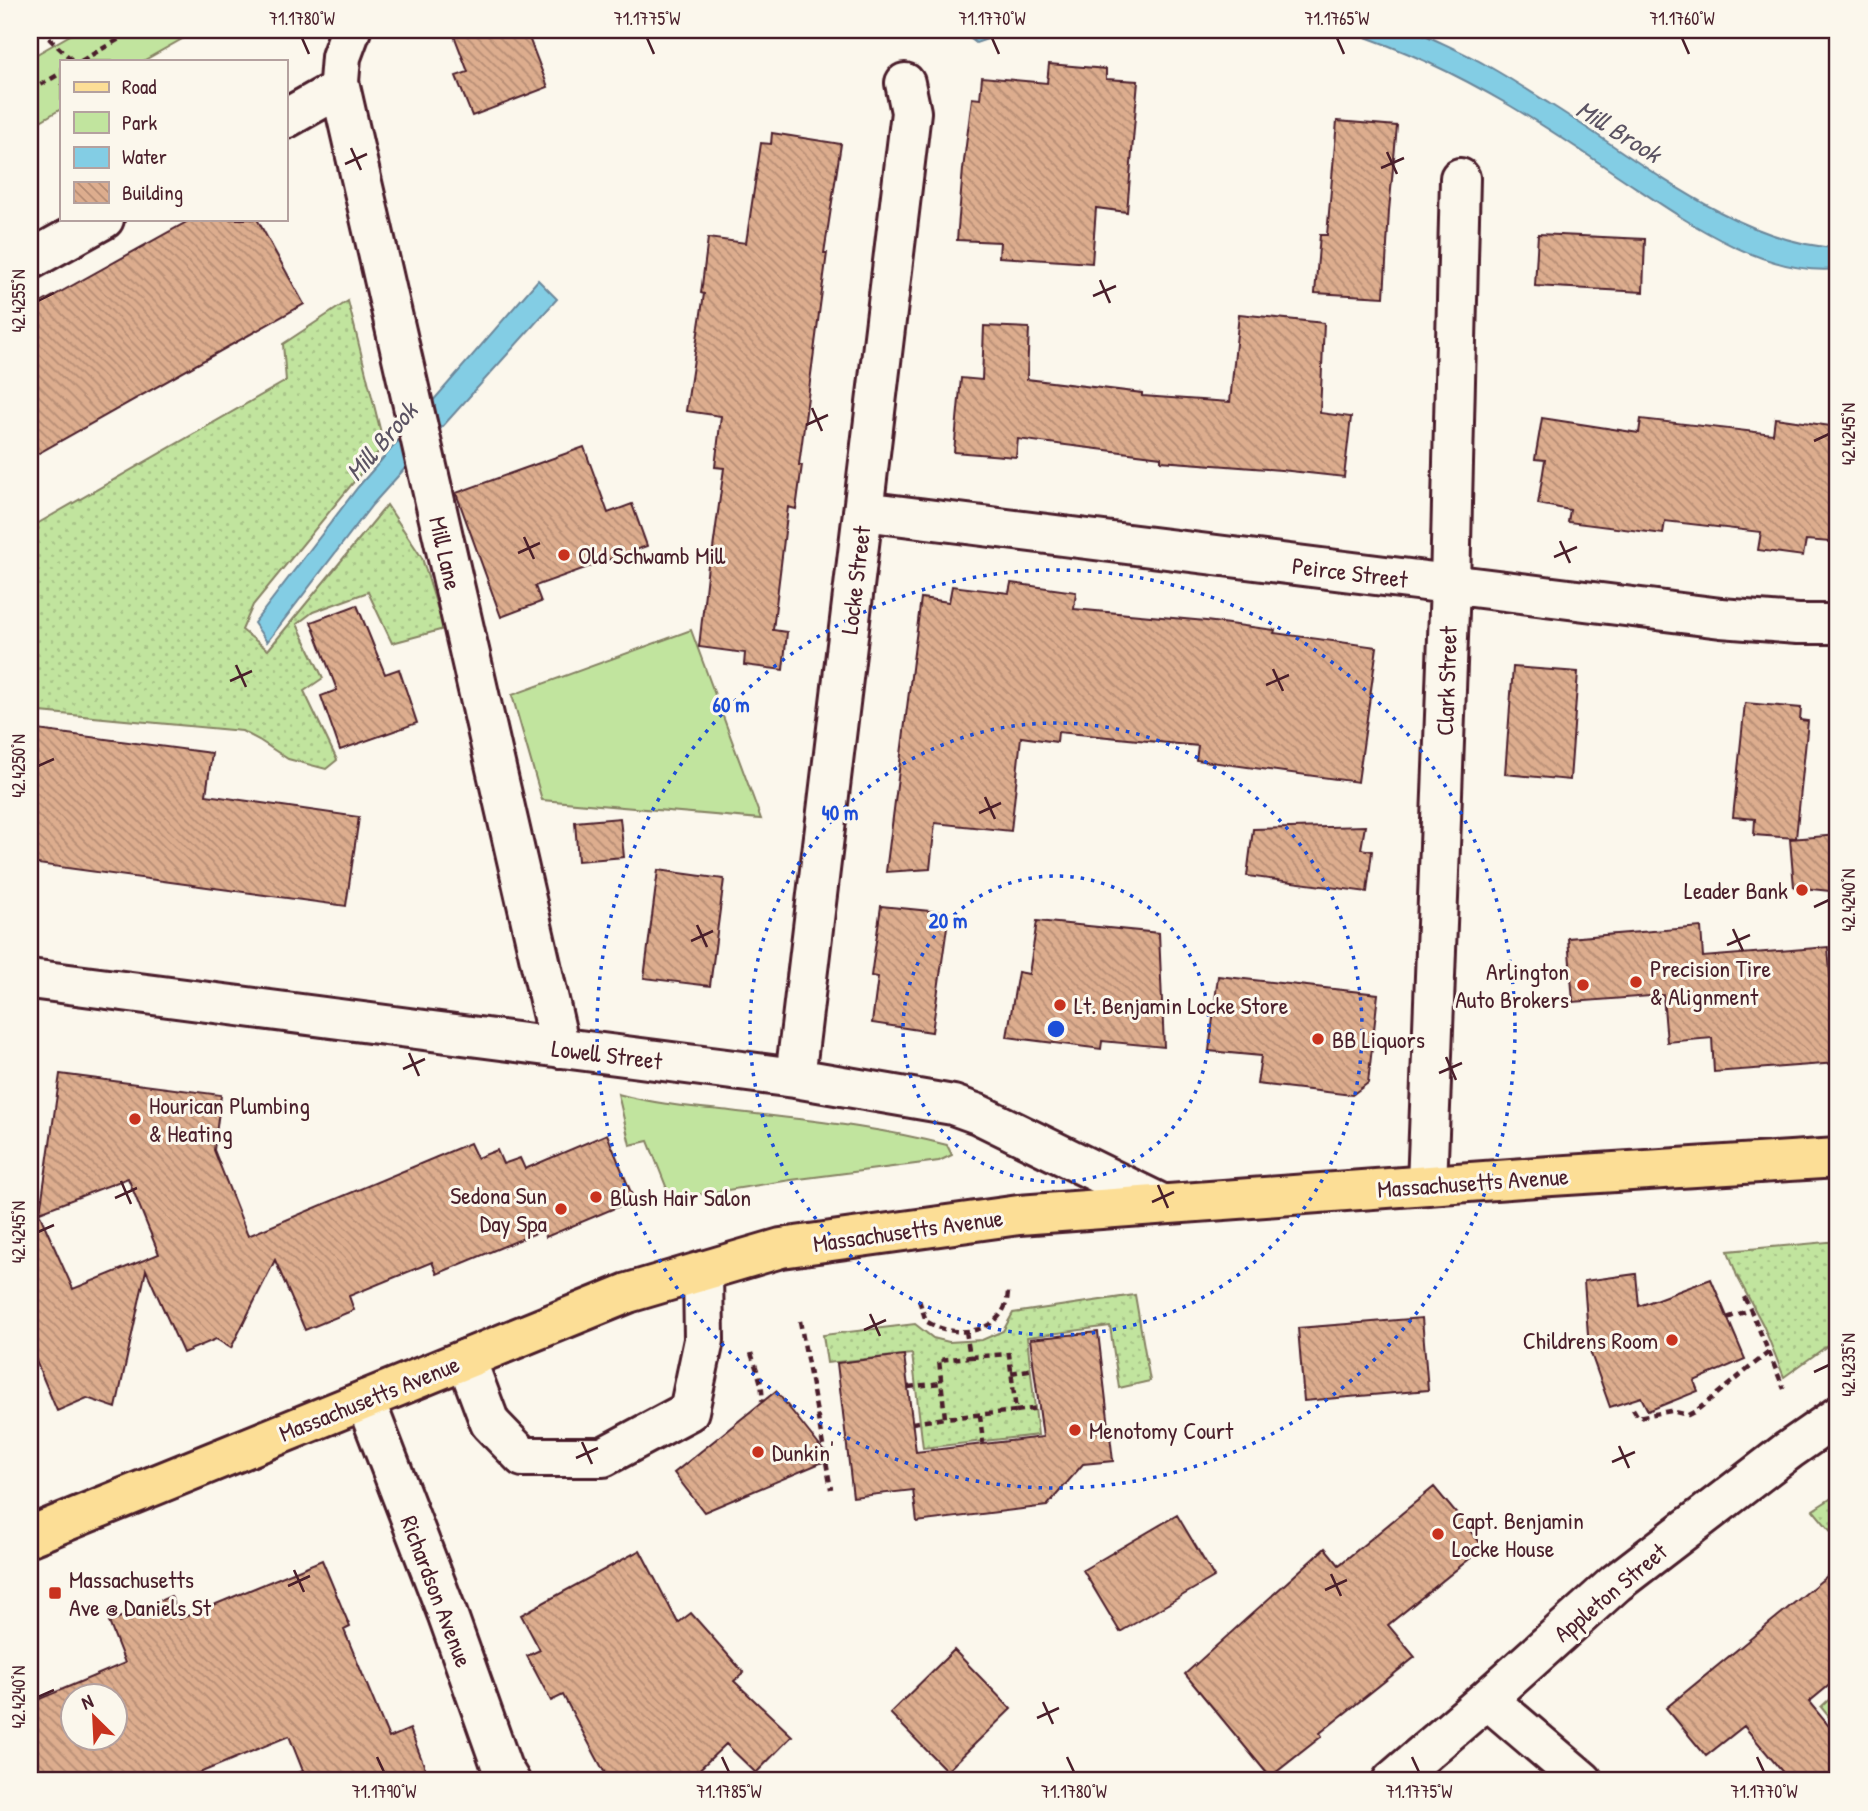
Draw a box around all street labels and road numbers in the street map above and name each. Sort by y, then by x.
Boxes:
street label: Mill Lane [422,513,470,593]
street label: Locke Street [832,523,878,636]
street label: Peirce Street [1290,549,1410,595]
street label: Clark Street [1428,625,1464,736]
street label: Lowell Street [550,1031,665,1077]
street label: Massachusetts Avenue [1376,1159,1570,1205]
street label: Massachusetts Avenue [811,1201,1005,1259]
street label: Massachusetts Avenue [274,1347,464,1449]
street label: Richardson Avenue [393,1511,481,1672]
street label: Appleton Street [1547,1535,1674,1649]

